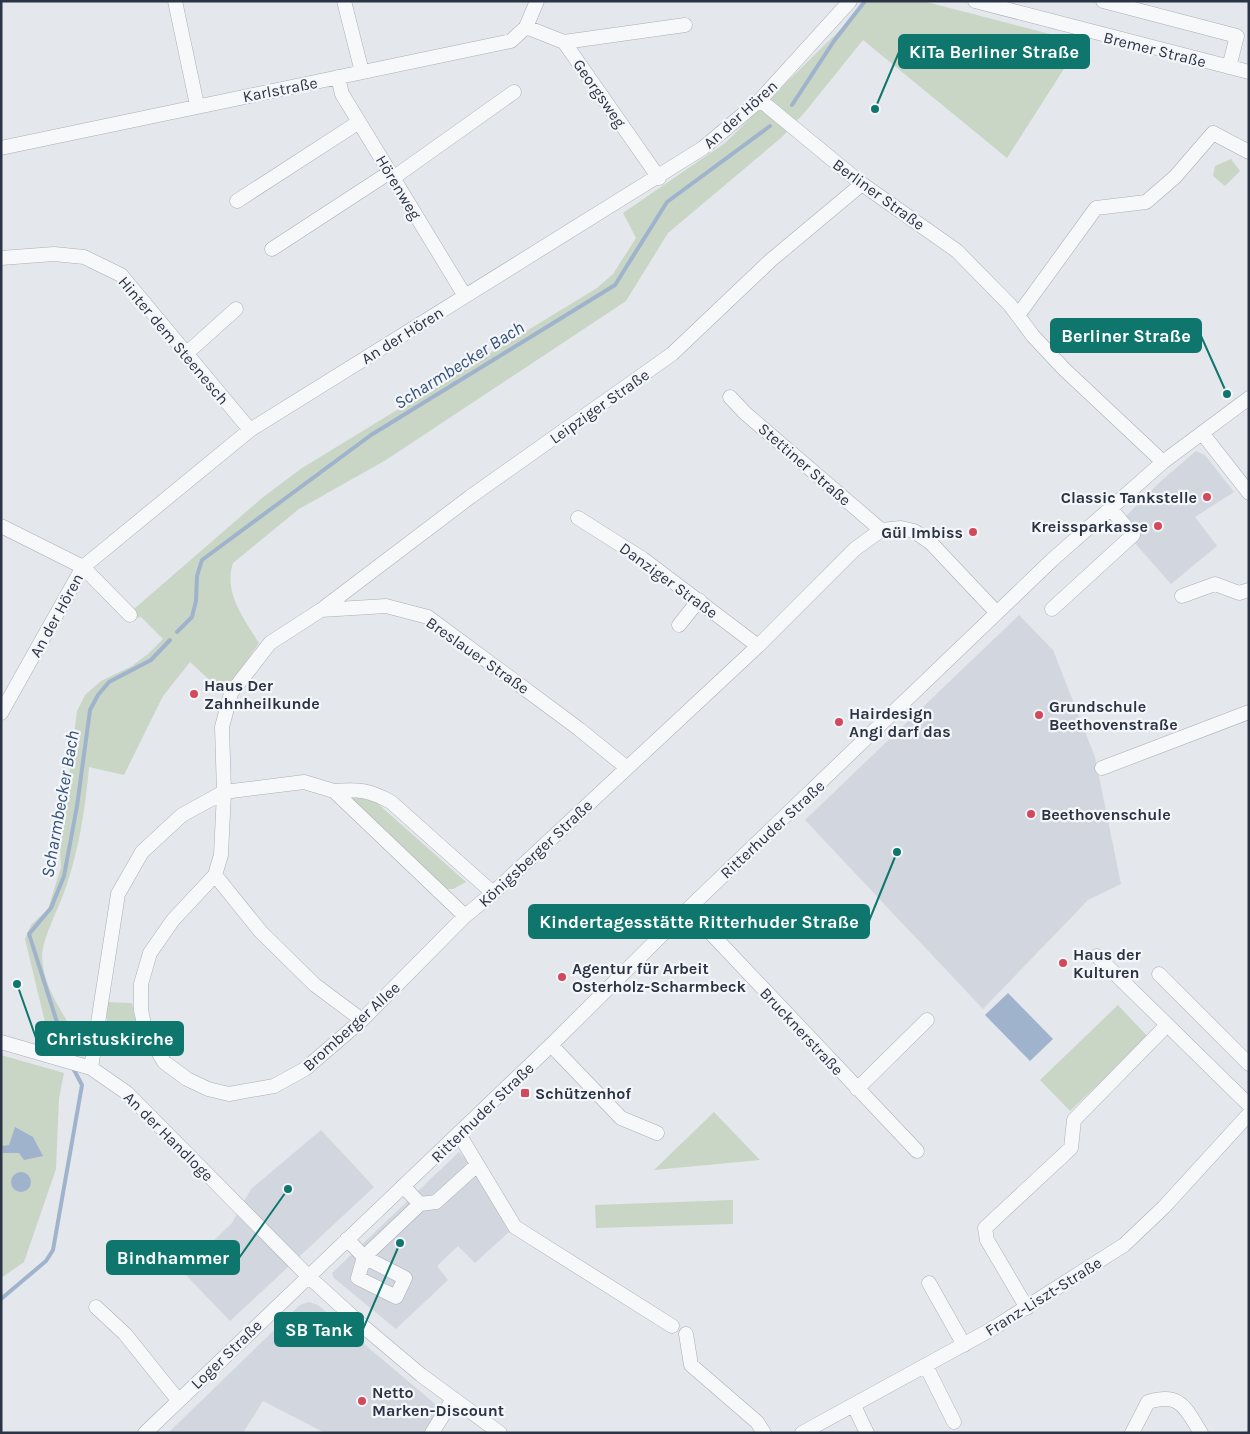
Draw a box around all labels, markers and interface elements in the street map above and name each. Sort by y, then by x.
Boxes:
street label: Bremer Straße [1102,28,1208,71]
callout: KiTa Berliner Straße [899,35,1089,68]
text: KiTa Berliner Straße [909,41,1079,63]
street label: Georgsweg [569,55,630,131]
street label: Karlstraße [241,73,319,106]
street label: An der Hören [699,76,781,153]
street label: Hörenweg [372,152,425,223]
street label: Berliner Straße [829,155,928,234]
street label: Hinter dem Steenesch [114,272,233,408]
street label: An der Hören [358,303,447,368]
water label: Scharmbecker Bach [390,316,528,414]
callout: Berliner Straße [1051,319,1201,352]
text: Berliner Straße [1061,325,1191,347]
street label: Leipziger Straße [546,365,653,448]
street label: Stettiner Straße [754,419,855,510]
place label: Classic Tankstelle [1061,488,1197,507]
marker: Classic Tankstelle [1201,491,1213,503]
place label: Kreissparkasse [1031,517,1148,536]
marker: Kreissparkasse [1152,520,1164,532]
place label: Gül Imbiss [881,523,963,542]
marker: Gül Imbiss [967,526,979,538]
street label: Danziger Straße [616,538,721,622]
street label: An der Hören [26,570,87,661]
street label: Breslauer Straße [423,613,533,698]
place label: Haus Der Zahnheilkunde [204,676,320,713]
marker: Haus Der Zahnheilkunde [188,688,200,700]
place label: Grundschule Beethovenstraße [1049,697,1178,734]
place label: Hairdesign Angi darf das [849,704,951,741]
marker: Grundschule Beethovenstraße [1033,709,1045,721]
marker: Hairdesign Angi darf das [833,716,845,728]
water label: Scharmbecker Bach [36,729,84,879]
street label: Ritterhuder Straße [716,776,828,883]
street label: Königsberger Straße [474,796,596,911]
place label: Beethovenschule [1041,805,1171,824]
marker: Beethovenschule [1025,808,1037,820]
callout: Kindertagesstätte Ritterhuder Straße [529,905,869,938]
text: Kindertagesstätte Ritterhuder Straße [539,911,859,933]
place label: Haus der Kulturen [1073,945,1141,982]
marker: Haus der Kulturen [1057,957,1069,969]
place label: Agentur für Arbeit Osterholz-Scharmbeck [572,959,746,996]
marker: Agentur für Arbeit Osterholz-Scharmbeck [556,971,568,983]
street label: Bromberger Allee [299,978,404,1075]
street label: Brucknerstraße [756,983,847,1079]
callout: Christuskirche [36,1022,183,1055]
text: Christuskirche [47,1028,173,1050]
street label: Ritterhuder Straße [427,1058,538,1166]
place label: Schützenhof [535,1084,631,1103]
marker: Schützenhof [519,1087,531,1099]
street label: An der Handloge [120,1088,217,1185]
callout: Bindhammer [107,1241,239,1274]
text: Bindhammer [117,1247,229,1269]
street label: Franz-Liszt-Straße [981,1253,1105,1340]
callout: SB Tank [275,1313,363,1346]
street label: Loger Straße [187,1316,266,1393]
text: SB Tank [285,1319,353,1341]
place label: Netto Marken-Discount [372,1383,504,1420]
marker: Netto Marken-Discount [356,1395,368,1407]

